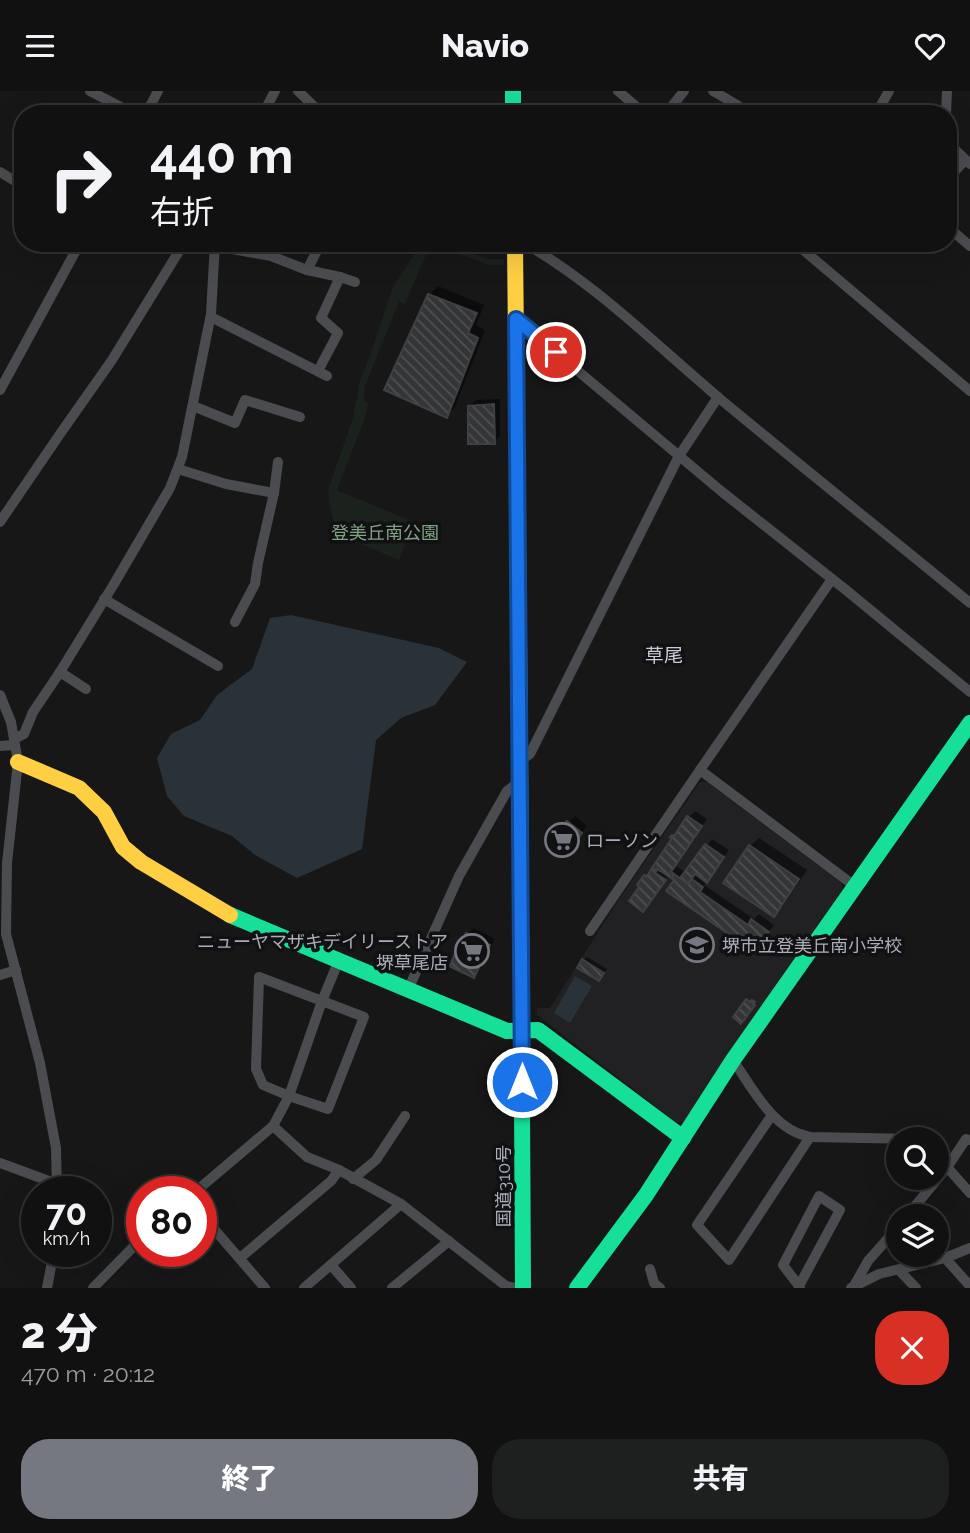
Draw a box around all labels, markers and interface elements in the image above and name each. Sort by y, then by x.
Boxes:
icon: menu [21,27,59,65]
text: Navio [441,27,529,64]
icon: heart [911,27,949,65]
text: 440 m [150,127,293,184]
icon: right [35,133,126,224]
text: 右折 [150,193,214,230]
pin [526,322,586,382]
icon: arrive [537,333,575,371]
park label: 登美丘南公園 [331,522,439,543]
district label: 草尾 [645,644,683,666]
supermarket icon: ローソン [543,821,581,859]
place label: ローソン [586,830,658,851]
school or university icon: 堺市立登美丘南小学校 [678,926,716,964]
place label: ニューヤマザキデイリーストア 堺草尾店 [197,931,448,973]
supermarket icon: ニューヤマザキデイリーストア 堺草尾店 [453,932,491,970]
place label: 堺市立登美丘南小学校 [722,935,902,956]
position arrow [485,1045,559,1119]
map controls [886,1127,949,1267]
button: search [886,1127,949,1190]
street label: 国道310号 [493,1145,514,1227]
speed limit sign: 80 [126,1176,217,1267]
text: 70 [46,1192,87,1233]
button: layers [886,1204,949,1267]
text: km/h [43,1228,90,1249]
text: 2 分 [21,1309,97,1358]
button: close [875,1311,949,1385]
text: 470 m · 20:12 [21,1360,155,1387]
button: 終了 [21,1439,478,1519]
button: 共有 [492,1439,949,1519]

